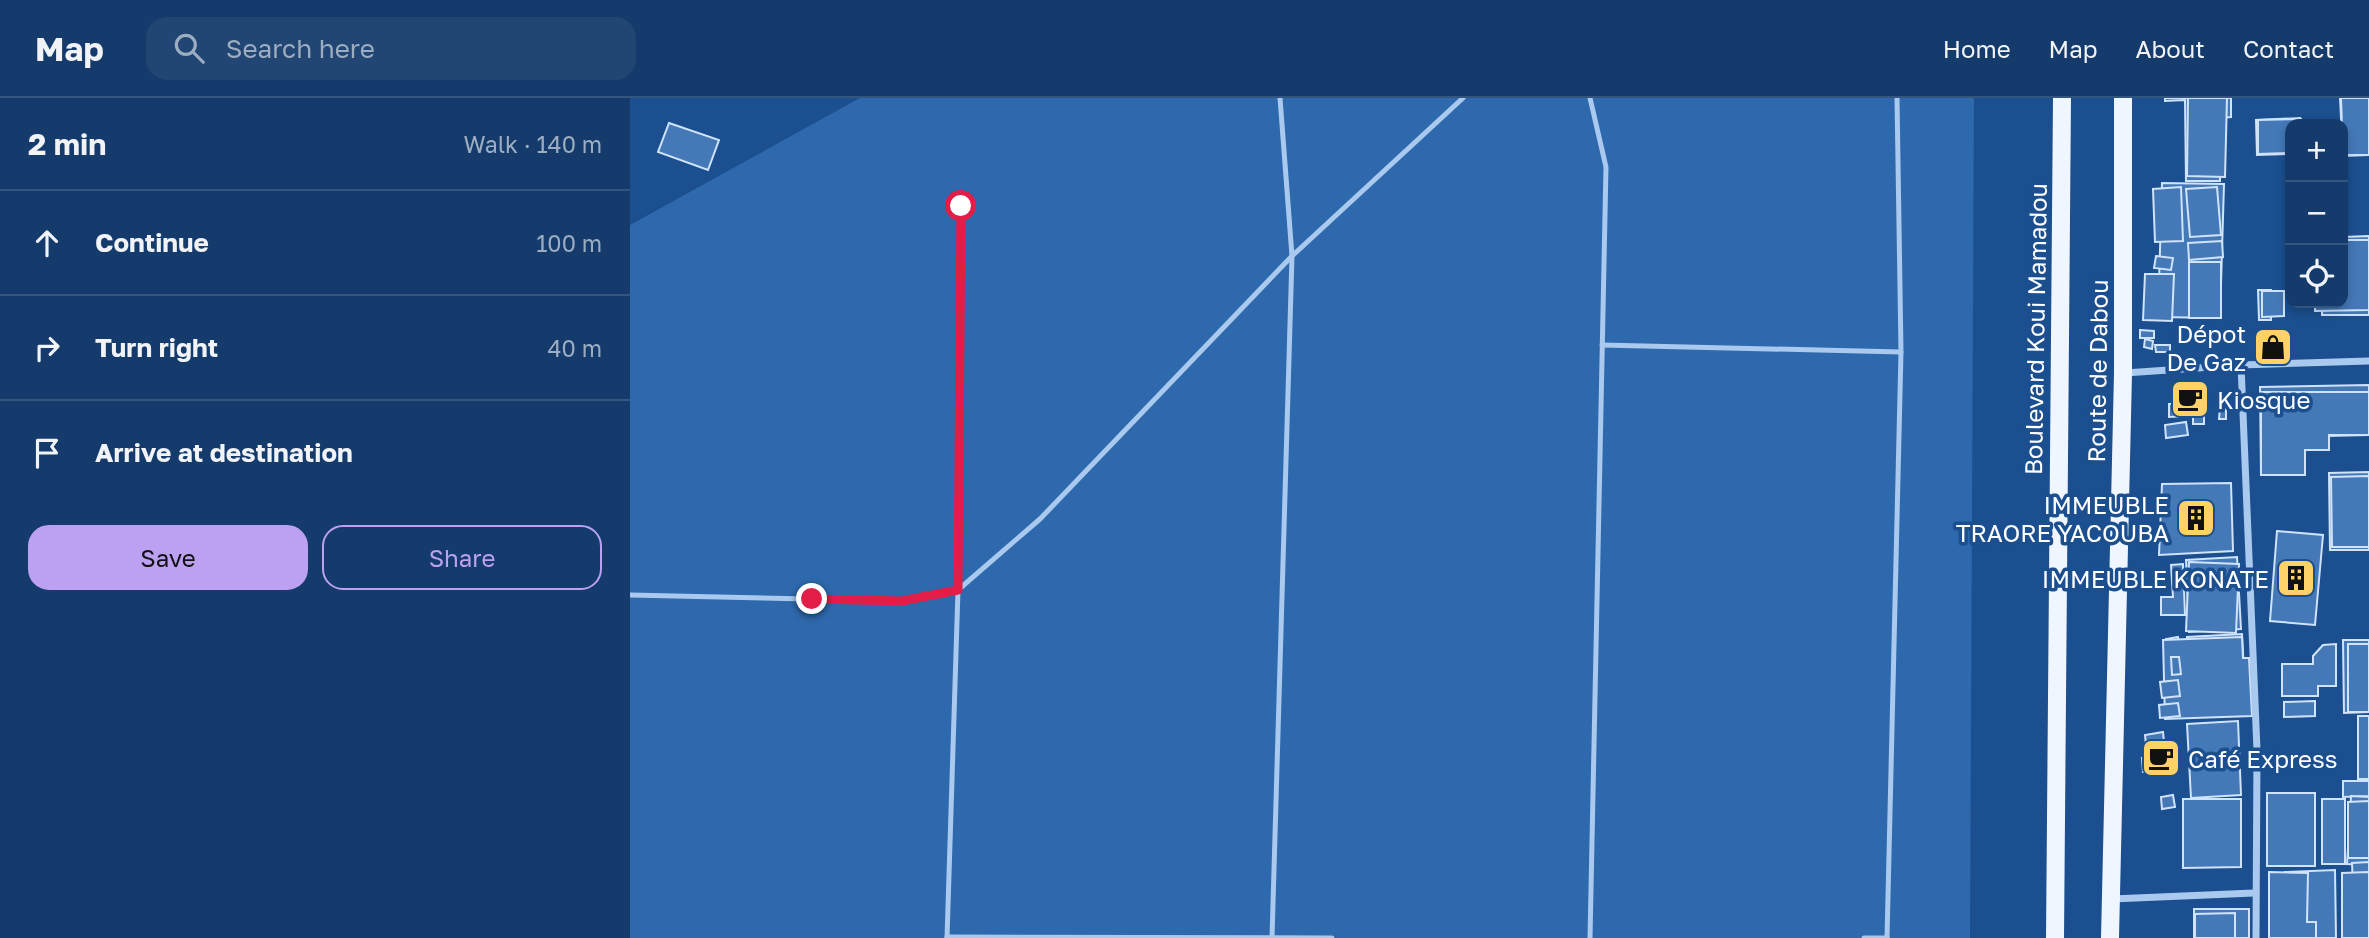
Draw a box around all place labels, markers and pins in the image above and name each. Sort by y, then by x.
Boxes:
place label: Dépot De Gaz [2167,319,2246,376]
shop icon: Dépot De Gaz [2252,326,2294,368]
cafe icon: Kiosque [2169,378,2211,420]
place label: Kiosque [2217,385,2310,414]
place label: IMMEUBLE TRAORE YACOUBA [1956,490,2169,547]
building icon: IMMEUBLE TRAORE YACOUBA [2175,497,2217,539]
building icon: IMMEUBLE KONATE [2275,557,2317,599]
place label: IMMEUBLE KONATE [2042,564,2269,593]
cafe icon: Café Express [2140,737,2182,779]
place label: Café Express [2188,744,2337,773]

